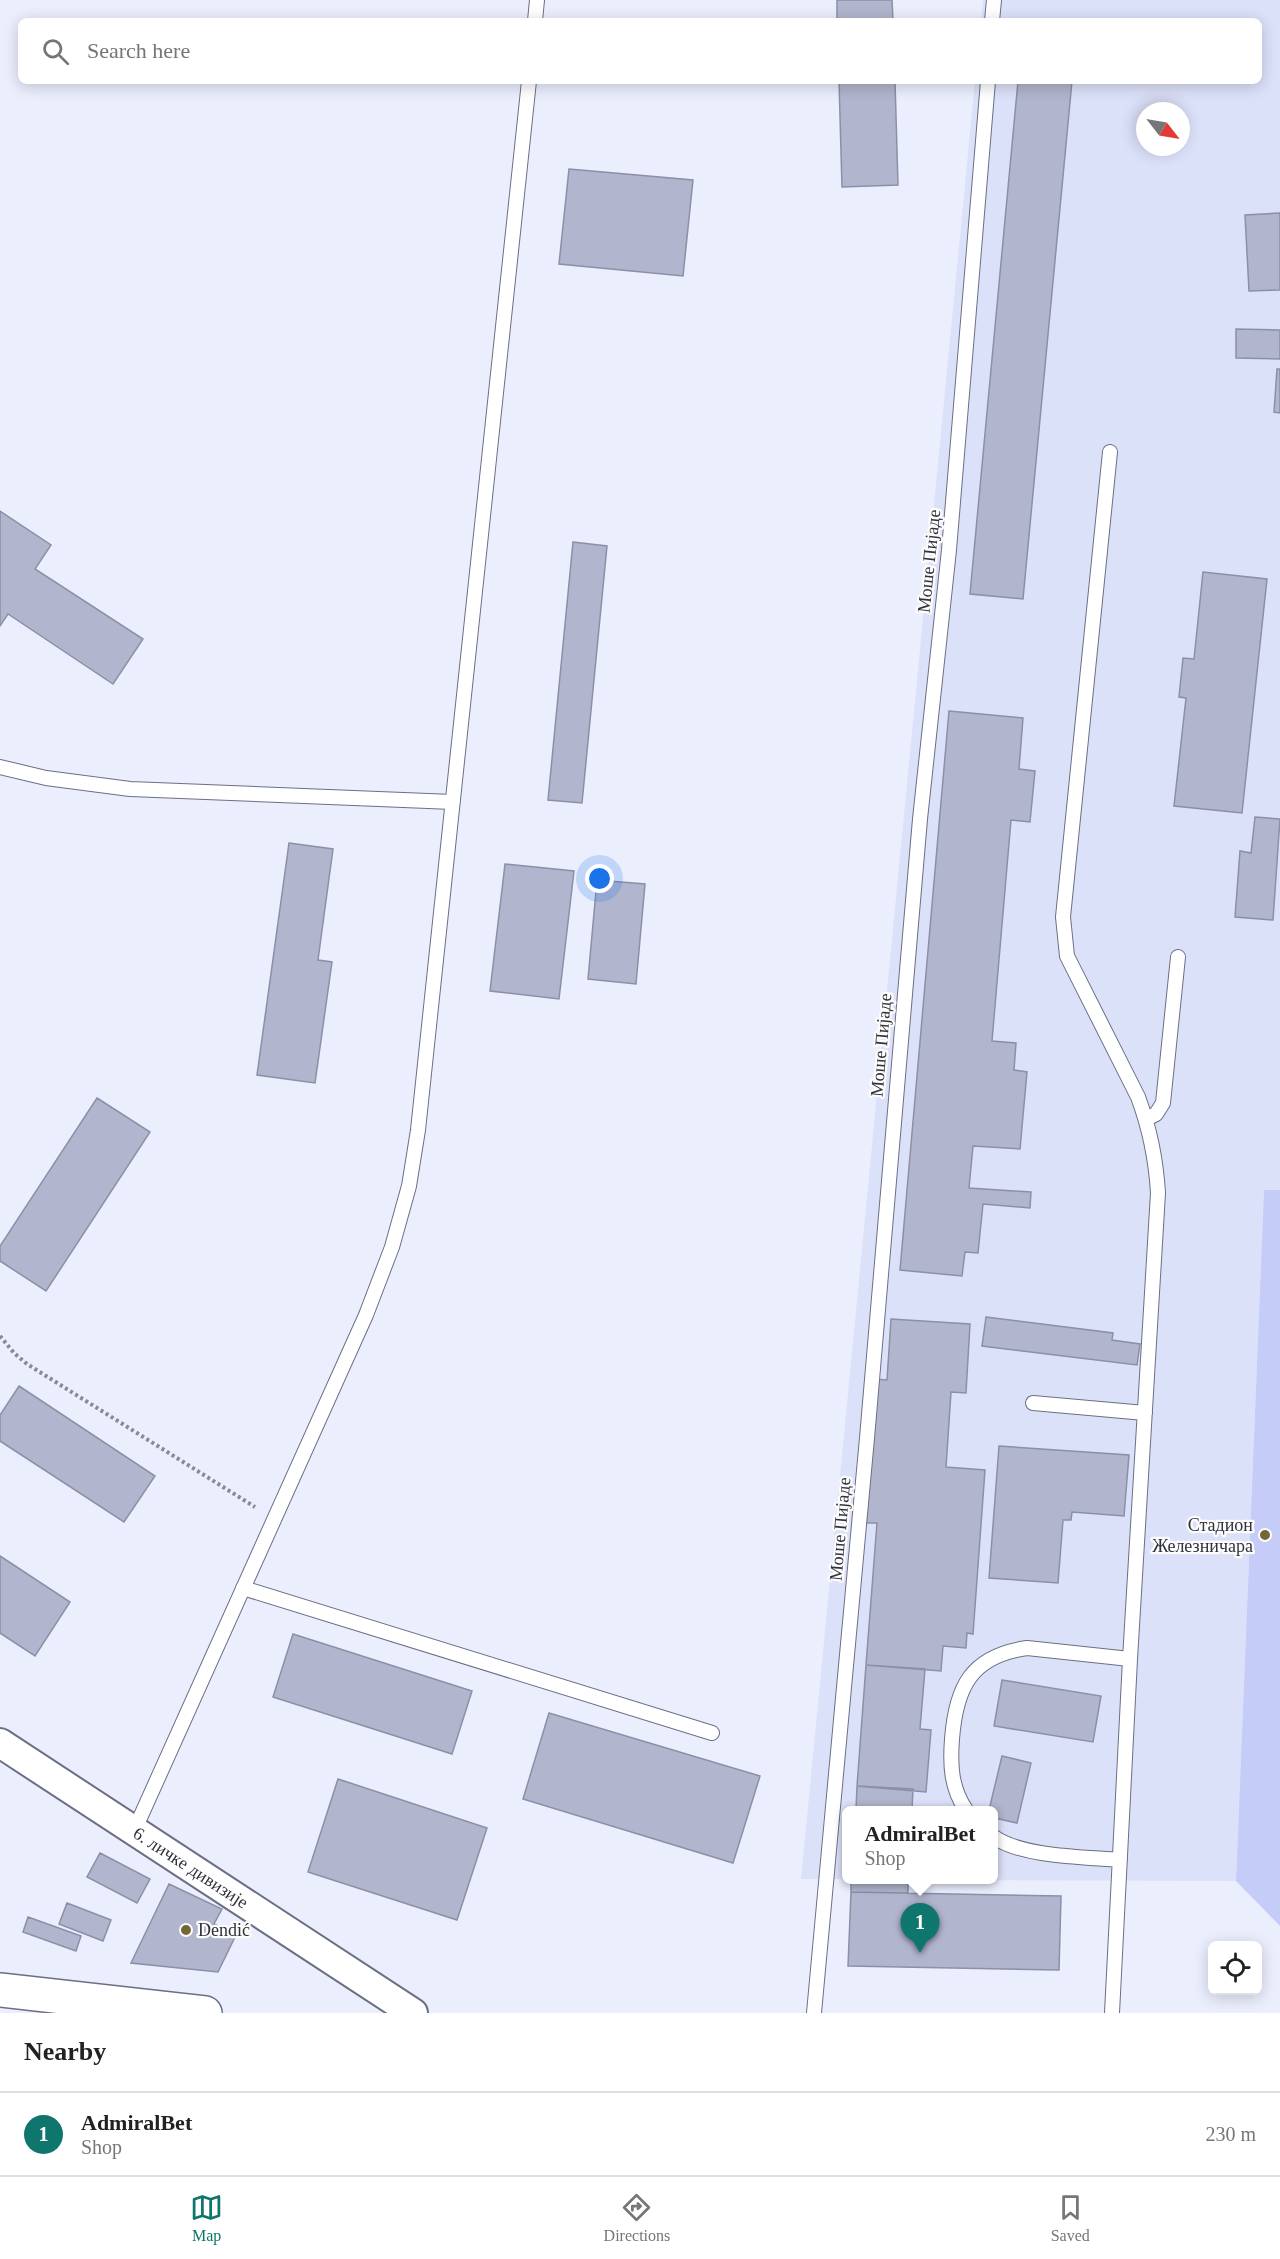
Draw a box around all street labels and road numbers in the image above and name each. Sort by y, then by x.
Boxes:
street label: Моше Пијаде [914,508,944,614]
street label: Моше Пијаде [867,992,895,1098]
street label: Моше Пијаде [826,1476,854,1582]
street label: 6. личке дивизије [130,1823,252,1913]

